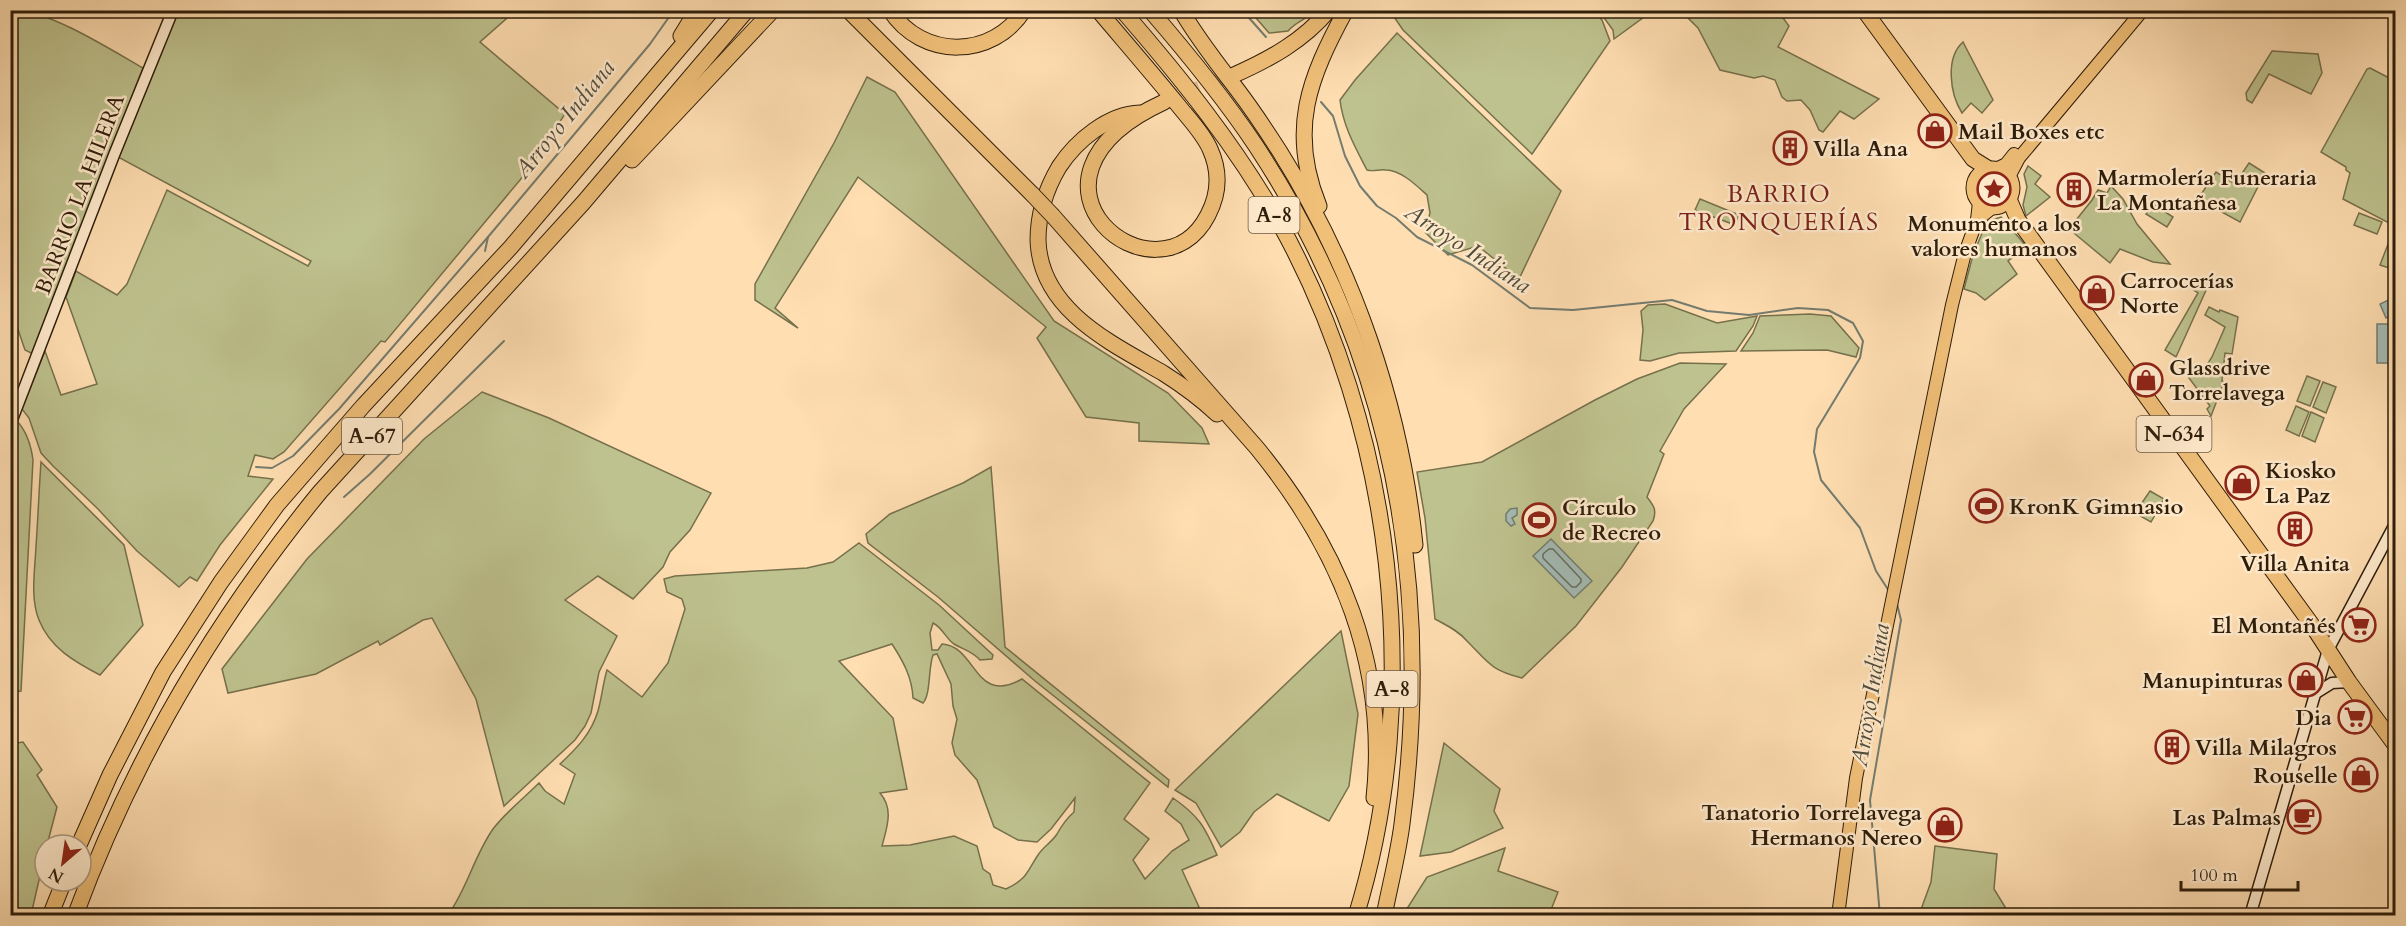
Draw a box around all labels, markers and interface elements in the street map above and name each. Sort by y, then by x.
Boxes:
water label: Arroyo Indiana [505,53,623,187]
street label: BARRIO LA HILERA [28,90,132,299]
shop icon: Mail Boxes etc [1917,113,1953,149]
place label: Mail Boxes etc [1958,117,2105,147]
building icon: Villa Ana [1772,130,1808,166]
place label: Villa Ana [1813,134,1908,164]
place label: Marmolería Funeraria La Montañesa [2097,163,2317,218]
place icon: Monumento a los valores humanos [1976,171,2012,207]
building icon: Marmolería Funeraria La Montañesa [2056,172,2092,208]
district label: BARRIO TRONQUERÍAS [1679,178,1879,239]
water label: Arroyo Indiana [1397,195,1537,302]
road number: A-8 [1248,197,1300,233]
place label: Monumento a los valores humanos [1907,209,2081,264]
place label: Carrocerías Norte [2120,266,2234,321]
shop icon: Carrocerías Norte [2079,275,2115,311]
place label: Glassdrive Torrelavega [2169,353,2285,408]
shop icon: Glassdrive Torrelavega [2128,362,2164,398]
road number: N-634 [2136,416,2212,452]
road number: A-67 [342,418,402,454]
place label: Kiosko La Paz [2265,456,2336,511]
shop icon: Kiosko La Paz [2224,465,2260,501]
sports icon: KronK Gimnasio [1968,488,2004,524]
place label: KronK Gimnasio [2009,492,2184,522]
place label: Círculo de Recreo [1562,493,1661,548]
sports icon: Círculo de Recreo [1521,502,1557,538]
building icon: Villa Anita [2277,511,2313,547]
place label: Villa Anita [2240,549,2350,579]
supermarket icon: El Montañés [2341,607,2377,643]
place label: El Montañés [2211,611,2336,641]
water label: Arroyo Indiana [1843,621,1898,770]
shop icon: Manupinturas [2288,662,2324,698]
place label: Manupinturas [2142,666,2283,696]
road number: A-8 [1366,671,1418,707]
supermarket icon: Dia [2337,699,2373,735]
place label: Dia [2295,703,2332,733]
building icon: Villa Milagros [2154,729,2190,765]
place label: Villa Milagros [2195,733,2337,763]
shop icon: Rouselle [2343,757,2379,793]
place label: Rouselle [2253,761,2338,791]
place label: Tanatorio Torrelavega Hermanos Nereo [1701,798,1922,853]
cafe icon: Las Palmas [2286,799,2322,835]
place label: Las Palmas [2173,803,2281,833]
shop icon: Tanatorio Torrelavega Hermanos Nereo [1927,807,1963,843]
north arrow [33,833,93,893]
scale bar [2181,854,2298,892]
text: N [45,862,68,888]
text: 100 m [2190,863,2238,888]

